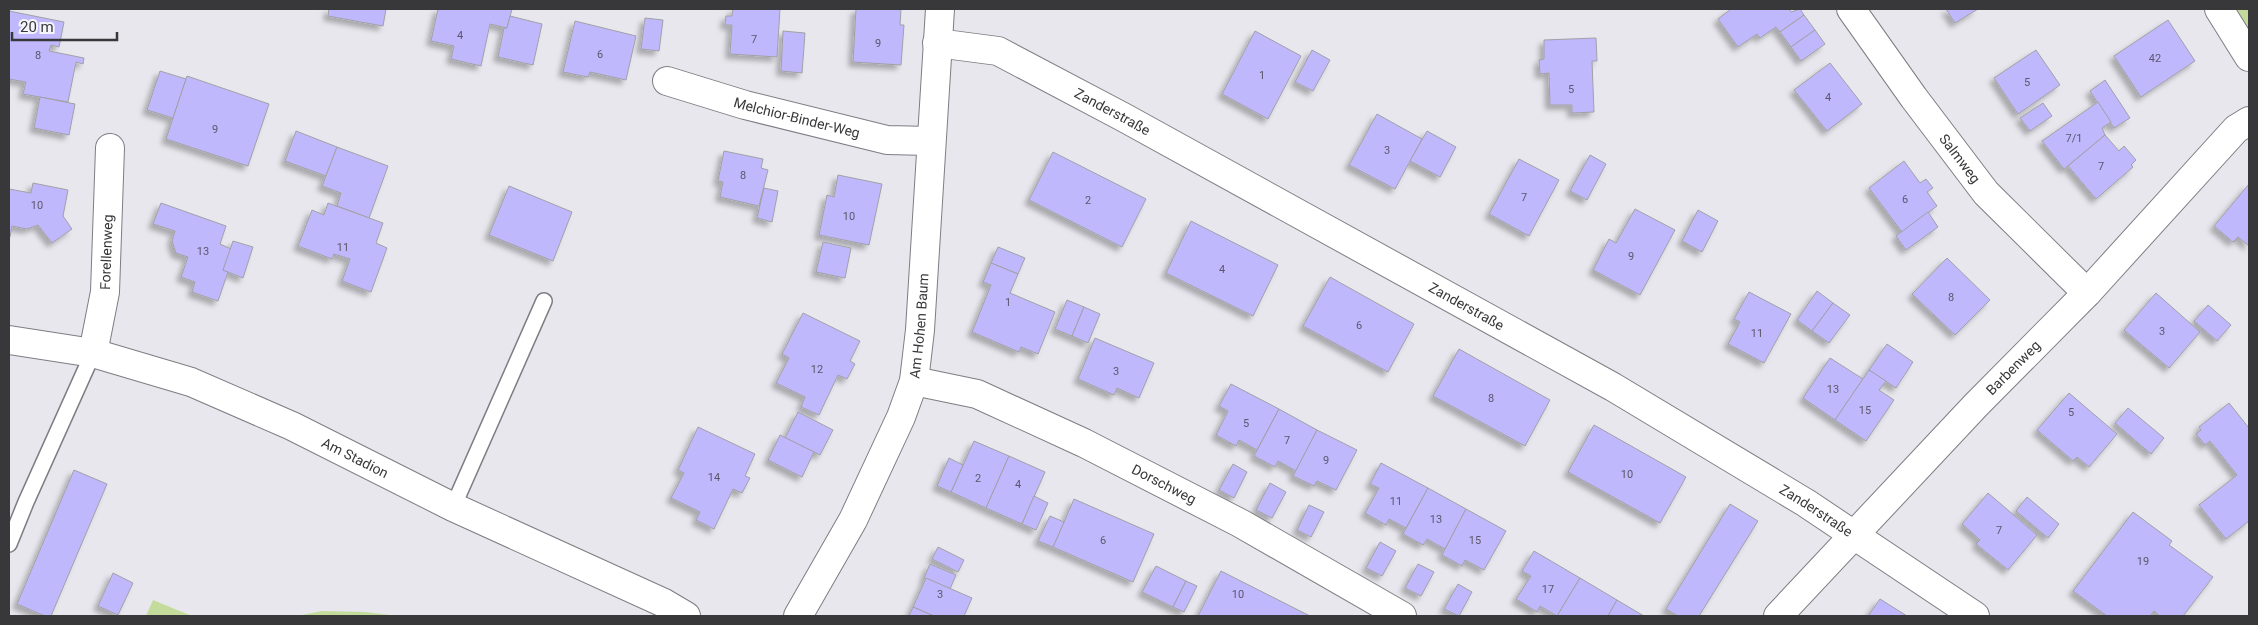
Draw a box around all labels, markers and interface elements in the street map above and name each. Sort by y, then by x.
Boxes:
scale bar [12,10,118,42]
text: 20 m [20,18,54,36]
house number: 4 [457,29,463,42]
house number: 7 [751,33,757,46]
house number: 9 [875,37,881,50]
house number: 6 [597,48,603,61]
house number: 8 [35,49,41,62]
house number: 42 [2149,52,2161,65]
house number: 1 [1259,69,1265,82]
house number: 5 [2024,76,2030,89]
house number: 5 [1568,83,1574,96]
street label: Zanderstraße [1072,85,1153,138]
house number: 4 [1825,91,1831,104]
street label: Melchior-Binder-Weg [732,94,862,141]
house number: 9 [212,123,218,136]
street label: Salmweg [1936,131,1984,186]
house number: 7/1 [2066,132,2082,145]
house number: 3 [1384,144,1390,157]
house number: 7 [2098,160,2104,173]
house number: 8 [740,169,746,182]
house number: 7 [1521,191,1527,204]
house number: 6 [1902,193,1908,206]
house number: 2 [1085,194,1091,207]
house number: 10 [31,199,43,212]
house number: 10 [843,210,855,223]
street label: Forellenweg [97,214,116,290]
house number: 11 [337,241,349,254]
house number: 13 [197,245,209,258]
house number: 9 [1628,250,1634,263]
house number: 4 [1219,263,1225,276]
street label: Am Hohen Baum [906,273,932,379]
street label: Zanderstraße [1426,279,1507,333]
house number: 8 [1948,291,1954,304]
house number: 1 [1005,296,1011,309]
house number: 6 [1356,319,1362,332]
house number: 3 [2159,325,2165,338]
house number: 11 [1751,327,1763,340]
street label: Barbenweg [1983,337,2043,398]
house number: 12 [811,363,823,376]
house number: 3 [1113,365,1119,378]
house number: 13 [1827,383,1839,396]
house number: 8 [1488,392,1494,405]
house number: 15 [1859,404,1871,417]
house number: 5 [2068,406,2074,419]
house number: 5 [1243,417,1249,430]
street label: Am Stadion [319,434,391,481]
house number: 7 [1284,434,1290,447]
house number: 9 [1323,454,1329,467]
street label: Dorschweg [1129,461,1199,507]
house number: 10 [1621,468,1633,481]
house number: 14 [708,471,720,484]
house number: 2 [975,472,981,485]
house number: 4 [1015,478,1021,491]
street label: Zanderstraße [1777,481,1856,540]
house number: 11 [1390,495,1402,508]
house number: 13 [1430,513,1442,526]
house number: 7 [1996,524,2002,537]
house number: 6 [1100,534,1106,547]
house number: 15 [1469,534,1481,547]
house number: 19 [2137,555,2149,568]
house number: 17 [1542,583,1554,596]
house number: 3 [937,588,943,601]
house number: 10 [1232,588,1244,601]

